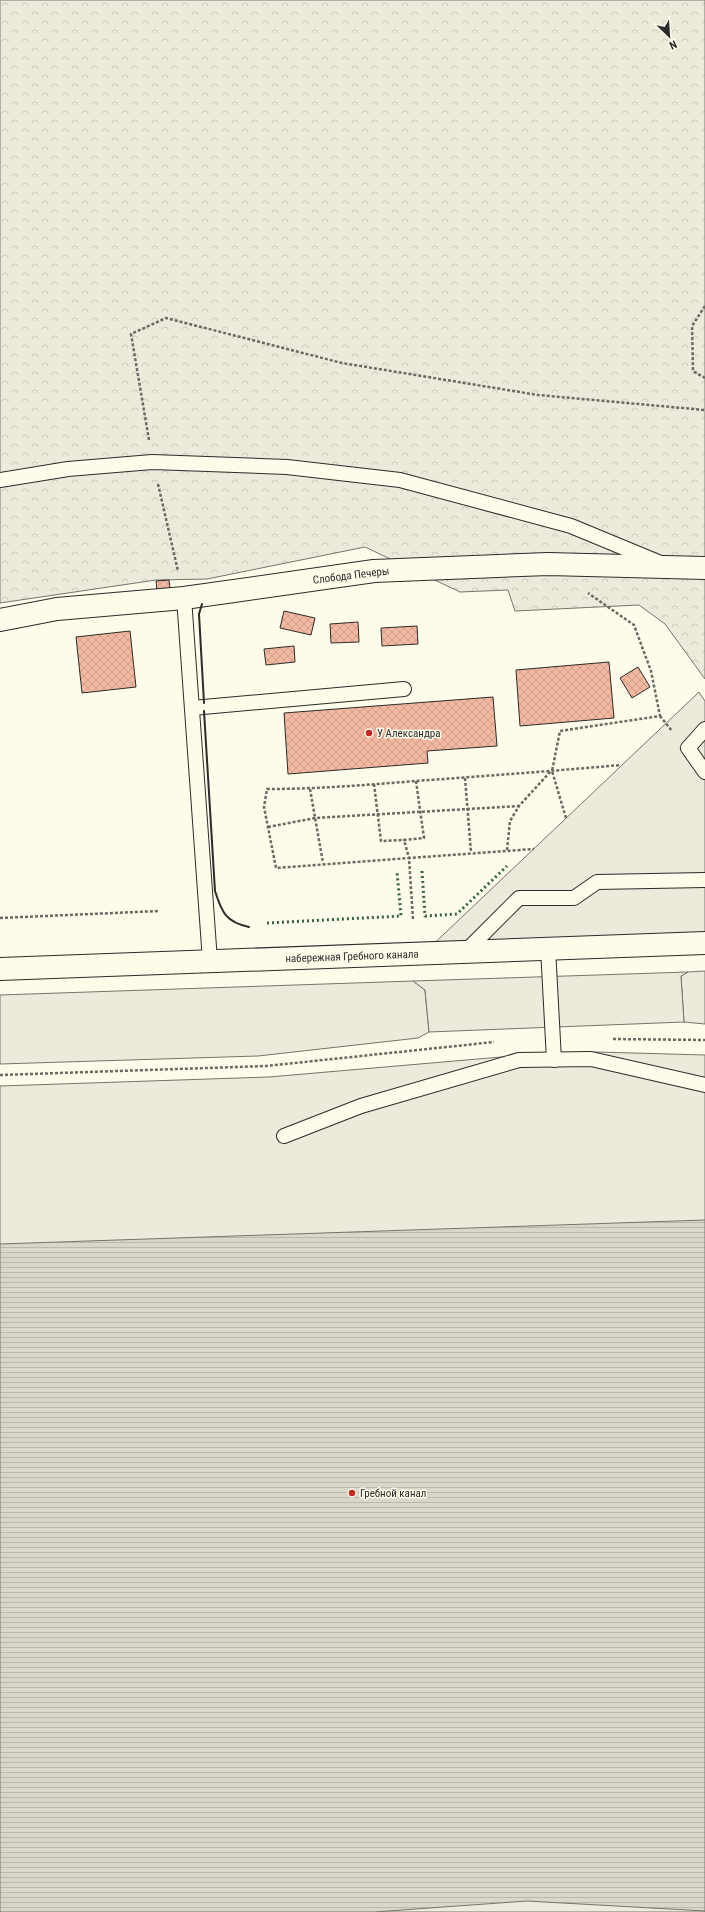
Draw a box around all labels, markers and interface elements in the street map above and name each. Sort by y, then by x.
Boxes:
north arrow [649,16,689,56]
text: N [667,37,679,52]
street label: Слобода Печеры [312,564,390,587]
place label: У Александра [377,727,441,740]
marker: У Александра [364,728,374,738]
street label: набережная Гребного канала [285,948,419,965]
place label: Гребной канал [360,1487,426,1500]
marker: Гребной канал [347,1488,357,1498]

